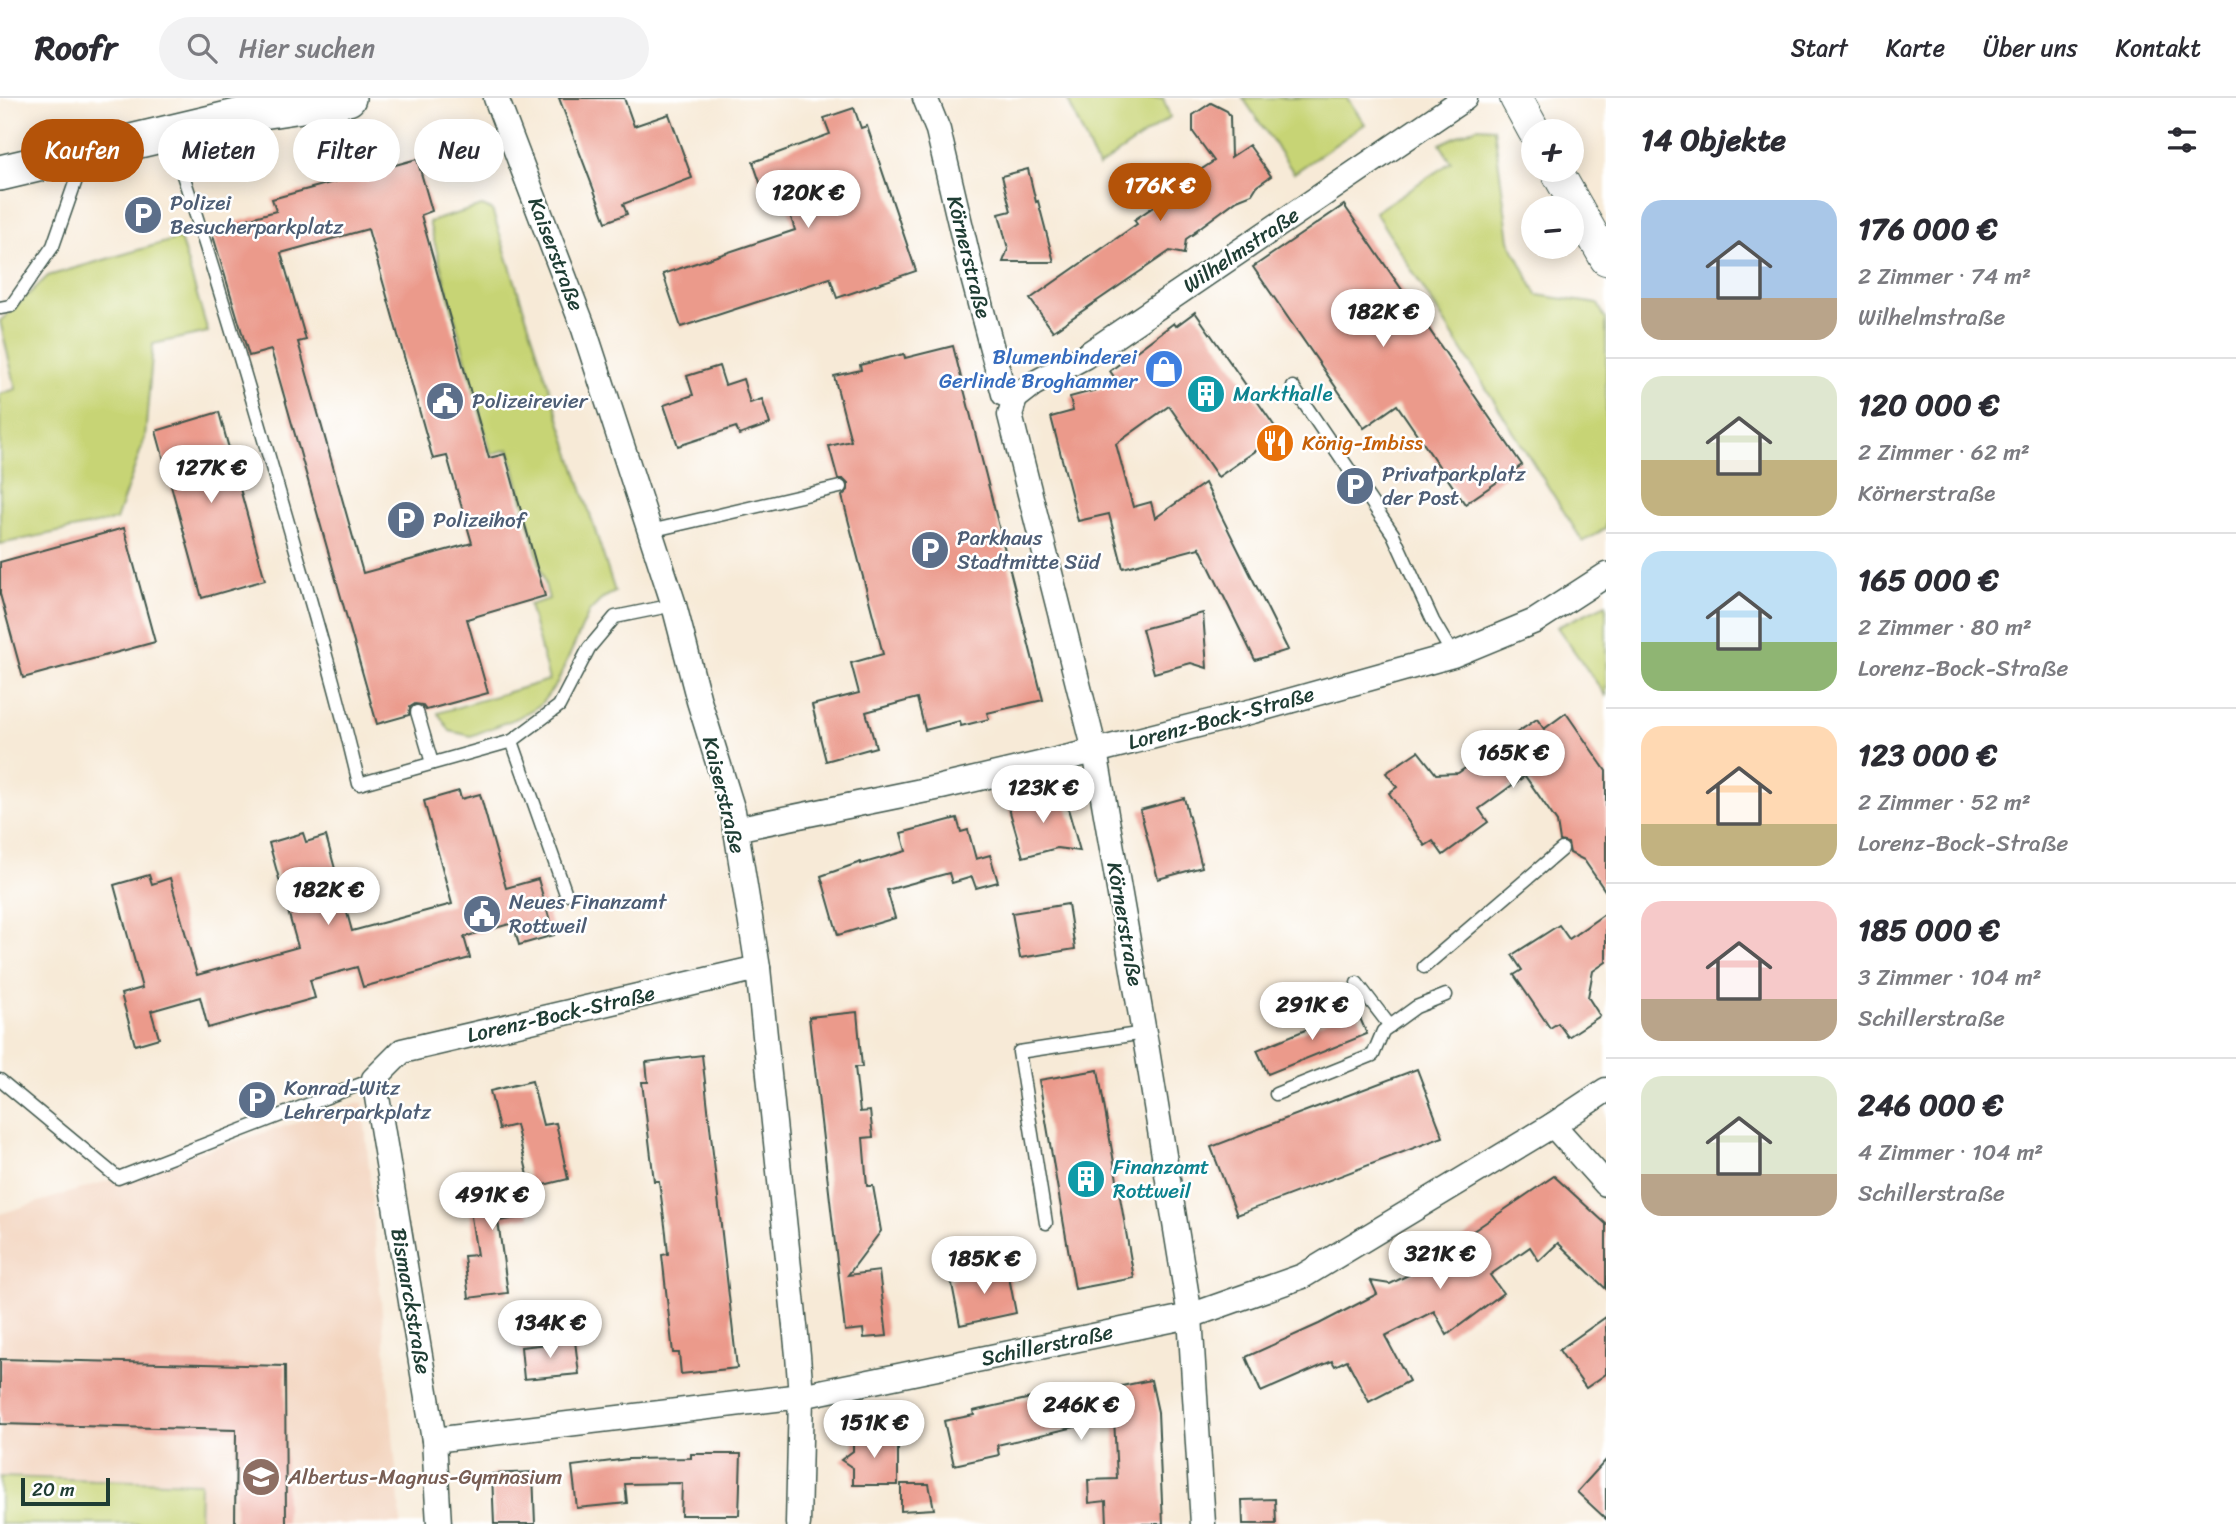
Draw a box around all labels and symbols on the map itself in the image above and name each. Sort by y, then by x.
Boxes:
pin: 176K € [1103,164,1217,223]
pin: 120K € [751,170,865,230]
place label: Polizei Besucherparkplatz [170,184,344,246]
street label: Kaiserstraße [517,191,595,317]
street label: Körnerstraße [935,192,1003,322]
parking icon: Polizei Besucherparkplatz [122,194,164,236]
street label: Wilhelmstraße [1175,197,1308,303]
pin: 182K € [1326,289,1440,349]
place label: Blumenbinderei Gerlinde Broghammer [939,338,1138,400]
shop icon: Blumenbinderei Gerlinde Broghammer [1143,348,1185,390]
building icon: Markthalle [1185,373,1227,415]
place label: Markthalle [1233,375,1333,413]
public building icon: Polizeirevier [424,380,466,422]
place label: Polizeirevier [472,382,589,420]
restaurant icon: König-Imbiss [1254,422,1296,464]
place label: König-Imbiss [1302,424,1423,462]
pin: 127K € [154,446,268,505]
place label: Privatparkplatz der Post [1382,455,1526,517]
parking icon: Privatparkplatz der Post [1334,465,1376,507]
parking icon: Polizeihof [385,499,427,541]
place label: Polizeihof [433,501,528,539]
place label: Parkhaus Stadtmitte Süd [957,519,1102,581]
parking icon: Parkhaus Stadtmitte Süd [909,529,951,571]
street label: Lorenz-Bock-Straße [1123,675,1319,761]
pin: 165K € [1456,730,1570,790]
street label: Kaiserstraße [691,732,757,858]
pin: 123K € [986,766,1100,825]
street label: Körnerstraße [1095,859,1155,989]
pin: 182K € [271,868,385,927]
place label: Neues Finanzamt Rottweil [509,883,668,945]
public building icon: Neues Finanzamt Rottweil [461,893,503,935]
street label: Lorenz-Bock-Straße [463,974,659,1054]
pin: 291K € [1255,982,1369,1042]
place label: Konrad-Witz Lehrerparkplatz [284,1069,432,1131]
parking icon: Konrad-Witz Lehrerparkplatz [236,1079,278,1121]
place label: Finanzamt Rottweil [1113,1148,1209,1210]
building icon: Finanzamt Rottweil [1065,1158,1107,1200]
pin: 491K € [435,1172,549,1232]
street label: Bismarckstraße [379,1225,443,1377]
pin: 321K € [1383,1232,1497,1291]
pin: 185K € [927,1236,1041,1296]
pin: 134K € [493,1300,607,1360]
street label: Schillerstraße [977,1312,1117,1378]
pin: 246K € [1024,1382,1138,1442]
pin: 151K € [817,1400,931,1460]
school or university icon: Albertus-Magnus-Gymnasium [240,1456,282,1498]
place label: Albertus-Magnus-Gymnasium [287,1458,562,1496]
scale bar [21,1475,110,1507]

